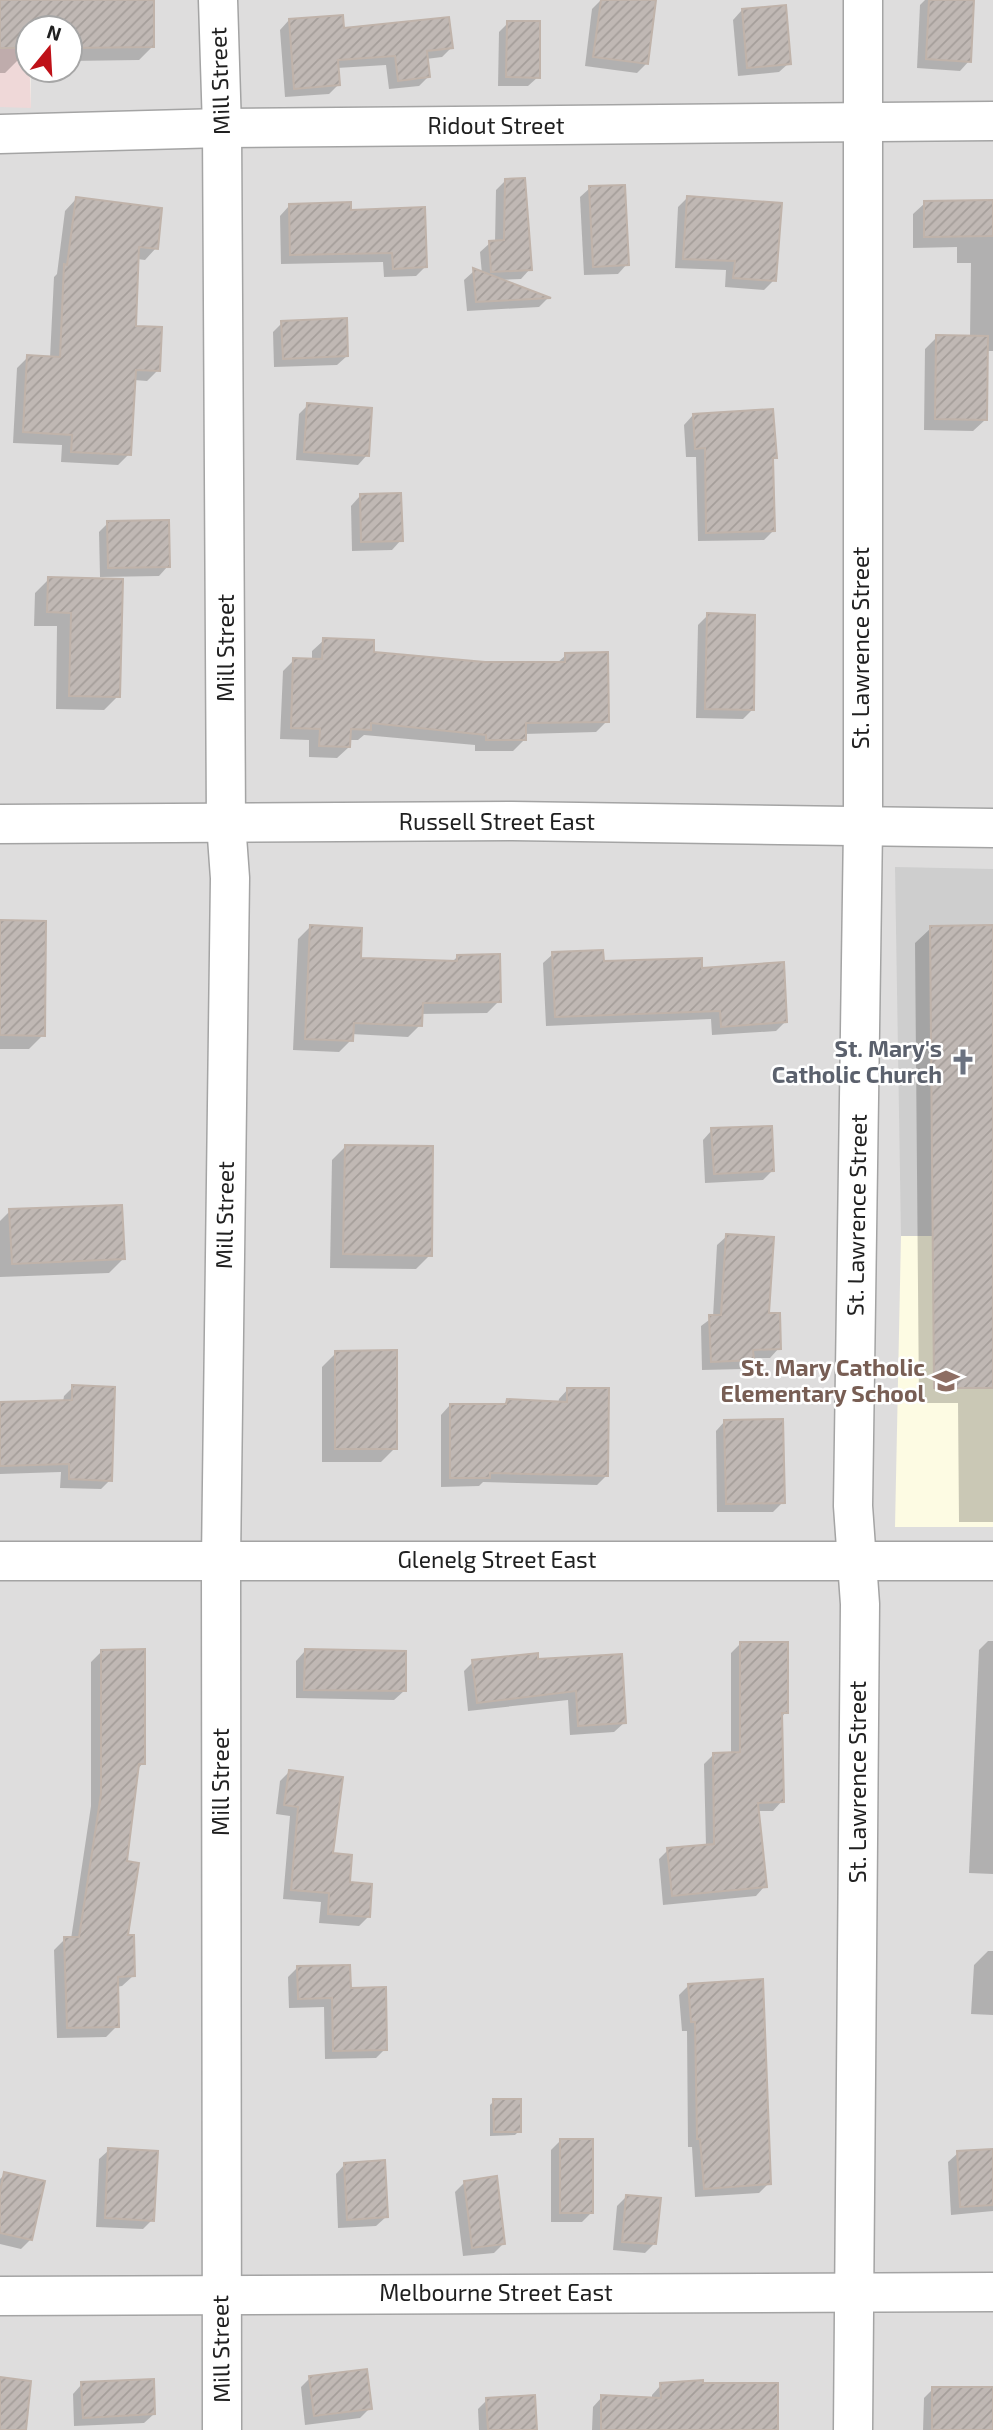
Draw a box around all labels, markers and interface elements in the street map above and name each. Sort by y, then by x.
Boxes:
north arrow [14,14,84,84]
text: N [44,19,64,45]
street label: Mill Street [203,26,235,135]
street label: Ridout Street [427,111,565,139]
street label: St. Lawrence Street [846,547,874,749]
street label: Mill Street [211,594,239,702]
street label: Russell Street East [399,807,595,835]
place label: St. Mary's Catholic Church [772,1034,942,1088]
church icon: St. Mary's Catholic Church [948,1047,978,1077]
street label: St. Lawrence Street [840,1113,872,1316]
street label: Mill Street [209,1161,239,1269]
place label: St. Mary Catholic Elementary School [721,1353,925,1407]
school or university icon: St. Mary Catholic Elementary School [931,1366,961,1396]
street label: Glenelg Street East [397,1545,597,1573]
street label: St. Lawrence Street [843,1681,871,1883]
street label: Mill Street [206,1728,234,1836]
street label: Melbourne Street East [379,2278,613,2306]
street label: Mill Street [205,2295,235,2403]

